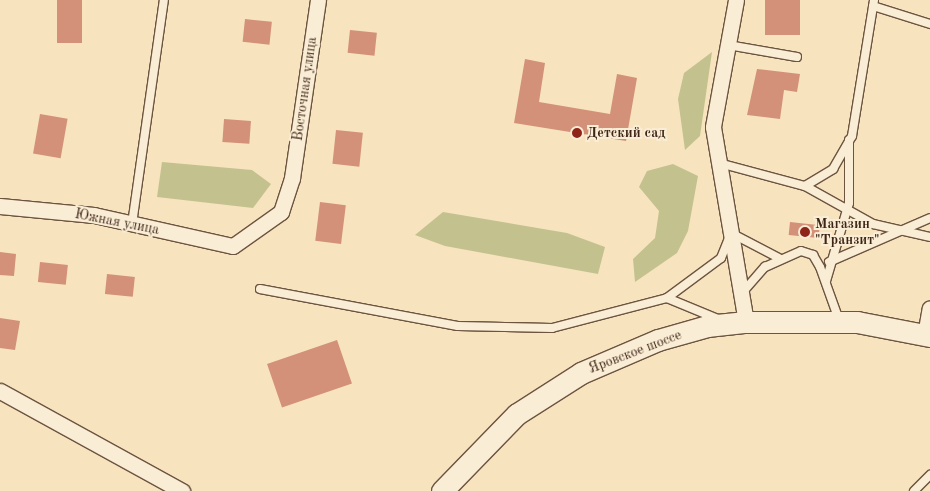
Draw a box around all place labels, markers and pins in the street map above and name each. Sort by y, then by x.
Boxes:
place label: Детский сад [587,125,666,141]
marker: Детский сад [571,127,583,139]
place label: Магазин "Транзит" [815,216,880,248]
marker: Магазин "Транзит" [799,226,811,238]

